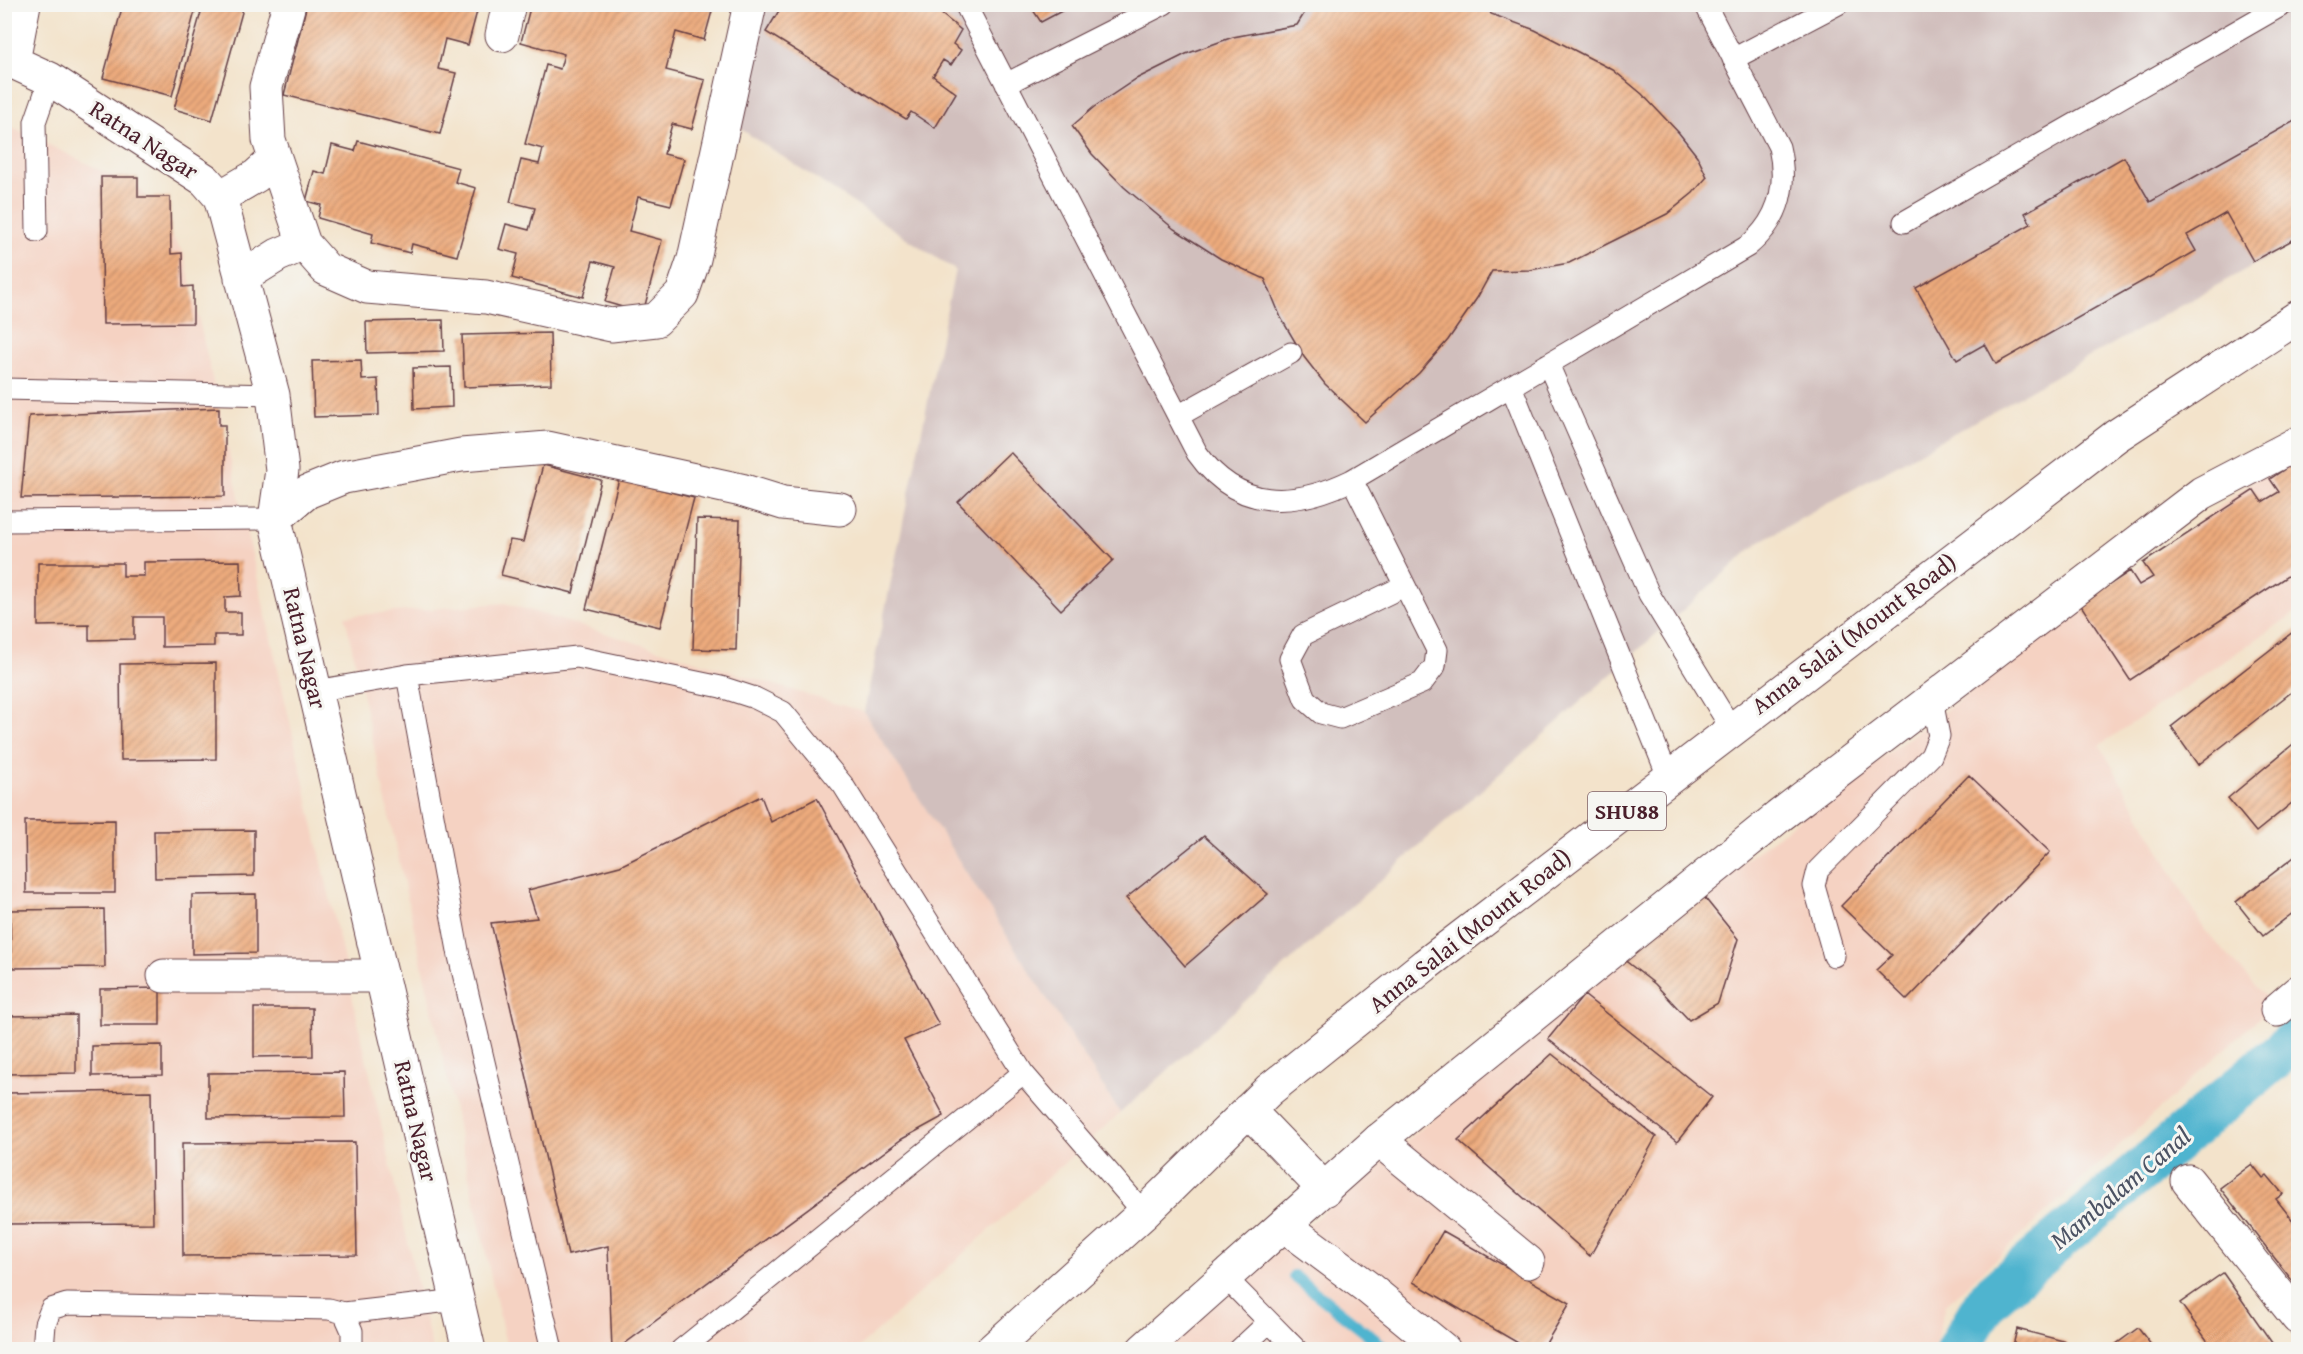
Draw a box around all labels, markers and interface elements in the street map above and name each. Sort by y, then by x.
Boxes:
street label: Ratna Nagar [83,91,206,188]
street label: Anna Salai (Mount Road) [1744,545,1964,723]
street label: Ratna Nagar [274,584,337,712]
road number: SHU88 [1588,792,1666,830]
street label: Anna Salai (Mount Road) [1361,840,1579,1021]
street label: Ratna Nagar [385,1057,448,1185]
water label: Mambalam Canal [2040,1117,2199,1258]

